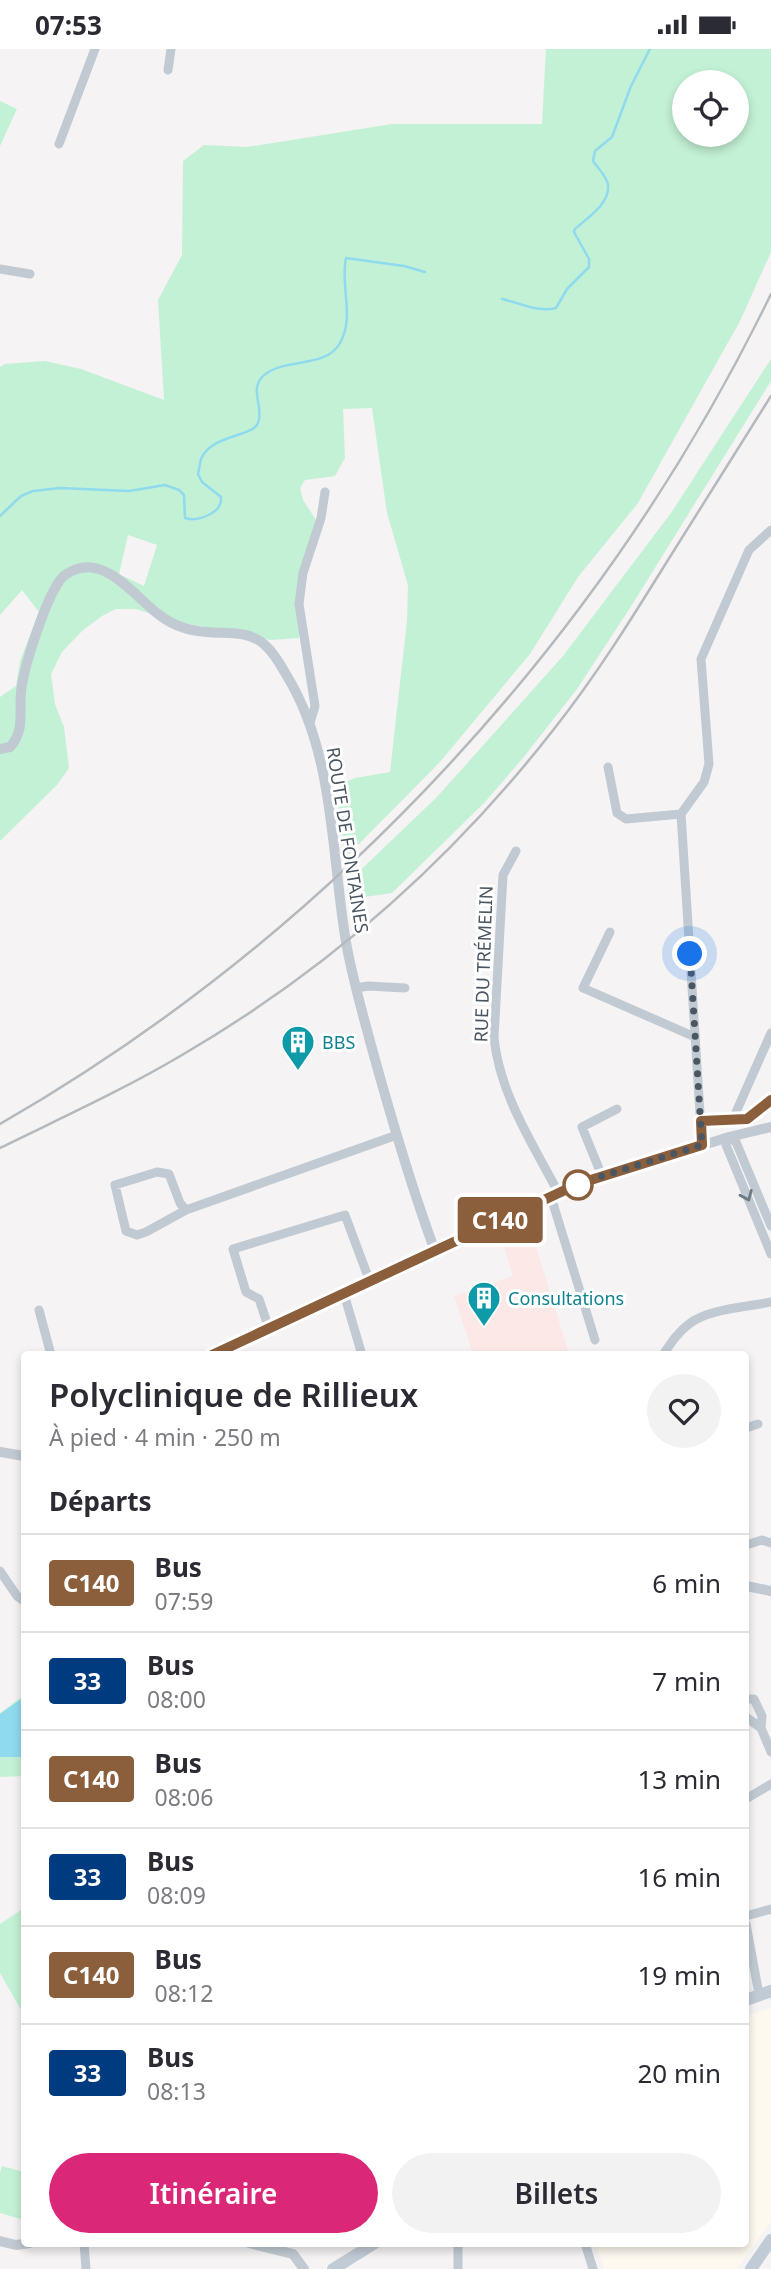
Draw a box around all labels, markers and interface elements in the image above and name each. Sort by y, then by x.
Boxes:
text: 07:53 [35,7,102,43]
map controls [672,70,749,147]
button: locate [672,70,749,147]
street label: ROUTE DE FONTAINES [321,745,375,935]
street label: RUE DU TRÉMELIN [468,885,498,1043]
your location [672,936,707,971]
building icon: BBS [279,1023,317,1072]
place label: BBS [322,1030,355,1054]
unlabelled marker [563,1170,593,1200]
one-way arrow [739,1188,753,1201]
line badge: C140 [451,1197,549,1243]
text: C140 [472,1203,528,1236]
building icon: Consultations [465,1279,503,1328]
place label: Consultations [508,1286,624,1310]
text: Polyclinique de Rillieux [49,1372,418,1417]
button: heart [647,1374,721,1448]
text: À pied · 4 min · 250 m [49,1421,281,1453]
text: Départs [49,1483,152,1519]
text: Bus [155,1549,202,1585]
text: 6 min [652,1565,721,1601]
text: C140 [63,1566,120,1599]
text: 07:59 [155,1585,213,1617]
text: Bus [147,1647,194,1683]
text: 7 min [652,1663,721,1699]
text: 33 [74,1664,101,1697]
text: 08:00 [147,1683,206,1715]
text: Bus [155,1745,202,1781]
text: 13 min [637,1761,721,1797]
text: C140 [63,1762,120,1795]
text: 08:06 [155,1781,213,1813]
text: Bus [147,1843,194,1879]
text: 16 min [637,1859,721,1895]
text: 33 [74,1860,101,1893]
text: 08:09 [147,1879,206,1911]
text: Bus [155,1941,202,1977]
text: 19 min [637,1957,721,1993]
text: C140 [63,1958,120,1991]
text: 08:12 [155,1977,213,2009]
text: Bus [147,2039,194,2075]
text: 20 min [637,2055,721,2091]
text: 33 [74,2056,101,2089]
text: 08:13 [147,2075,206,2107]
button: Itinéraire [49,2153,378,2233]
button: Billets [392,2153,721,2233]

